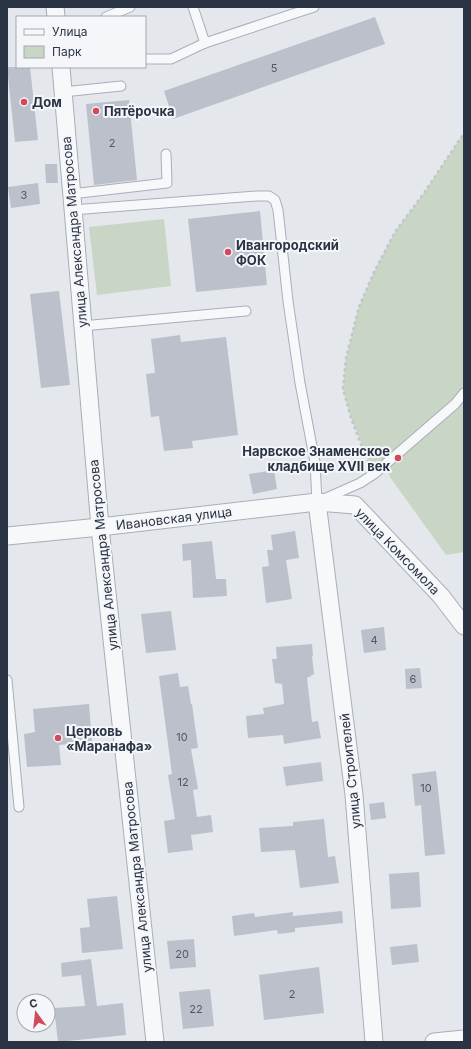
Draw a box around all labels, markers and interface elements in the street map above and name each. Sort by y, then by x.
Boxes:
legend [16,16,146,68]
text: Улица [52,24,87,39]
text: Парк [52,44,82,59]
house number: 5 [271,61,278,75]
place label: Дом [32,94,62,110]
marker: Дом [19,97,29,107]
place label: Пятёрочка [104,103,175,119]
marker: Пятёрочка [91,106,101,116]
street label: улица Александра Матросова [58,136,90,328]
house number: 2 [109,136,115,150]
house number: 3 [21,188,28,202]
place label: Ивангородский ФОК [236,237,339,268]
marker: Ивангородский ФОК [223,247,233,257]
place label: Нарвское Знаменское кладбище XVII век [242,443,390,474]
marker: Нарвское Знаменское кладбище XVII век [393,453,403,463]
street label: улица Александра Матросова [85,459,121,651]
street label: Ивановская улица [115,503,233,533]
street label: улица Комсомола [352,504,444,598]
house number: 4 [370,633,378,647]
house number: 6 [410,672,417,686]
street label: улица Строителей [336,712,364,830]
place label: Церковь «Маранафа» [66,723,153,754]
house number: 10 [176,730,188,744]
marker: Церковь «Маранафа» [53,733,63,743]
house number: 12 [177,775,189,789]
street label: улица Александра Матросова [119,781,155,973]
house number: 10 [420,781,432,795]
house number: 20 [175,947,189,961]
house number: 2 [289,987,295,1001]
north arrow [16,993,56,1033]
text: С [28,996,39,1011]
house number: 22 [189,1002,203,1016]

